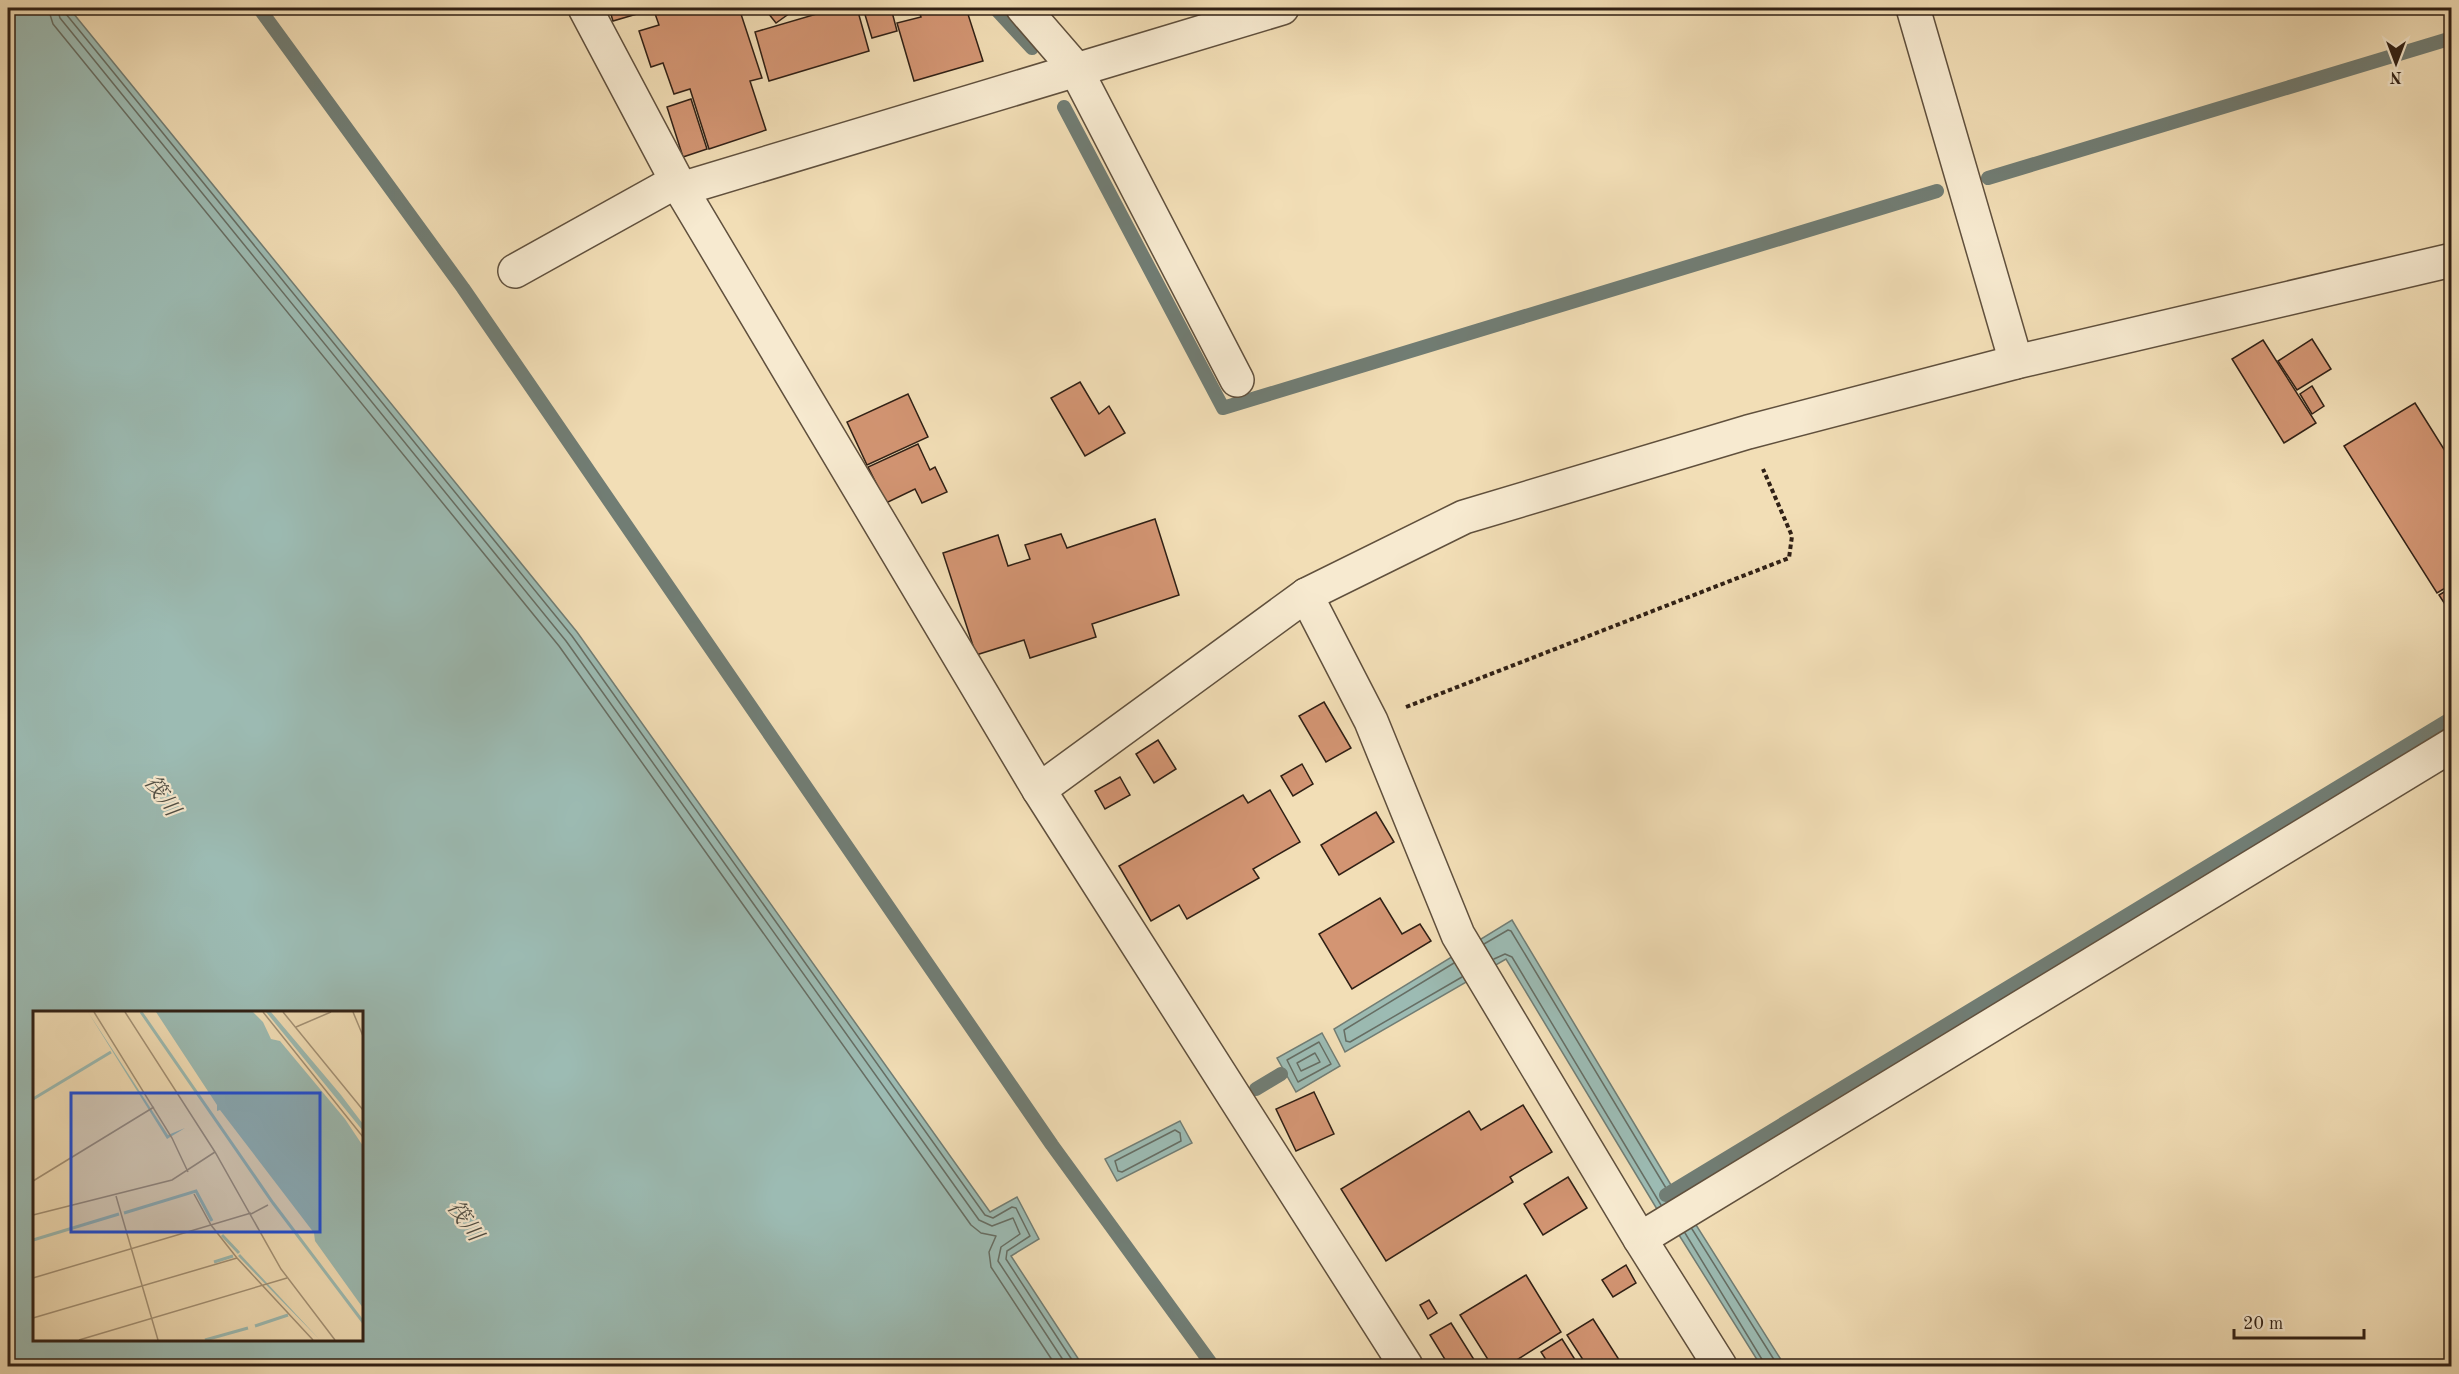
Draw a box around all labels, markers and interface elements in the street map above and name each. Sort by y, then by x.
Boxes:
north arrow [2366,33,2426,93]
text: N [2389,68,2402,84]
water label: 筏川 [140,771,186,822]
inset map [33,1011,363,1341]
water label: 筏川 [443,1196,489,1247]
scale bar [2234,1302,2364,1340]
text: 20 m [2243,1315,2283,1333]

